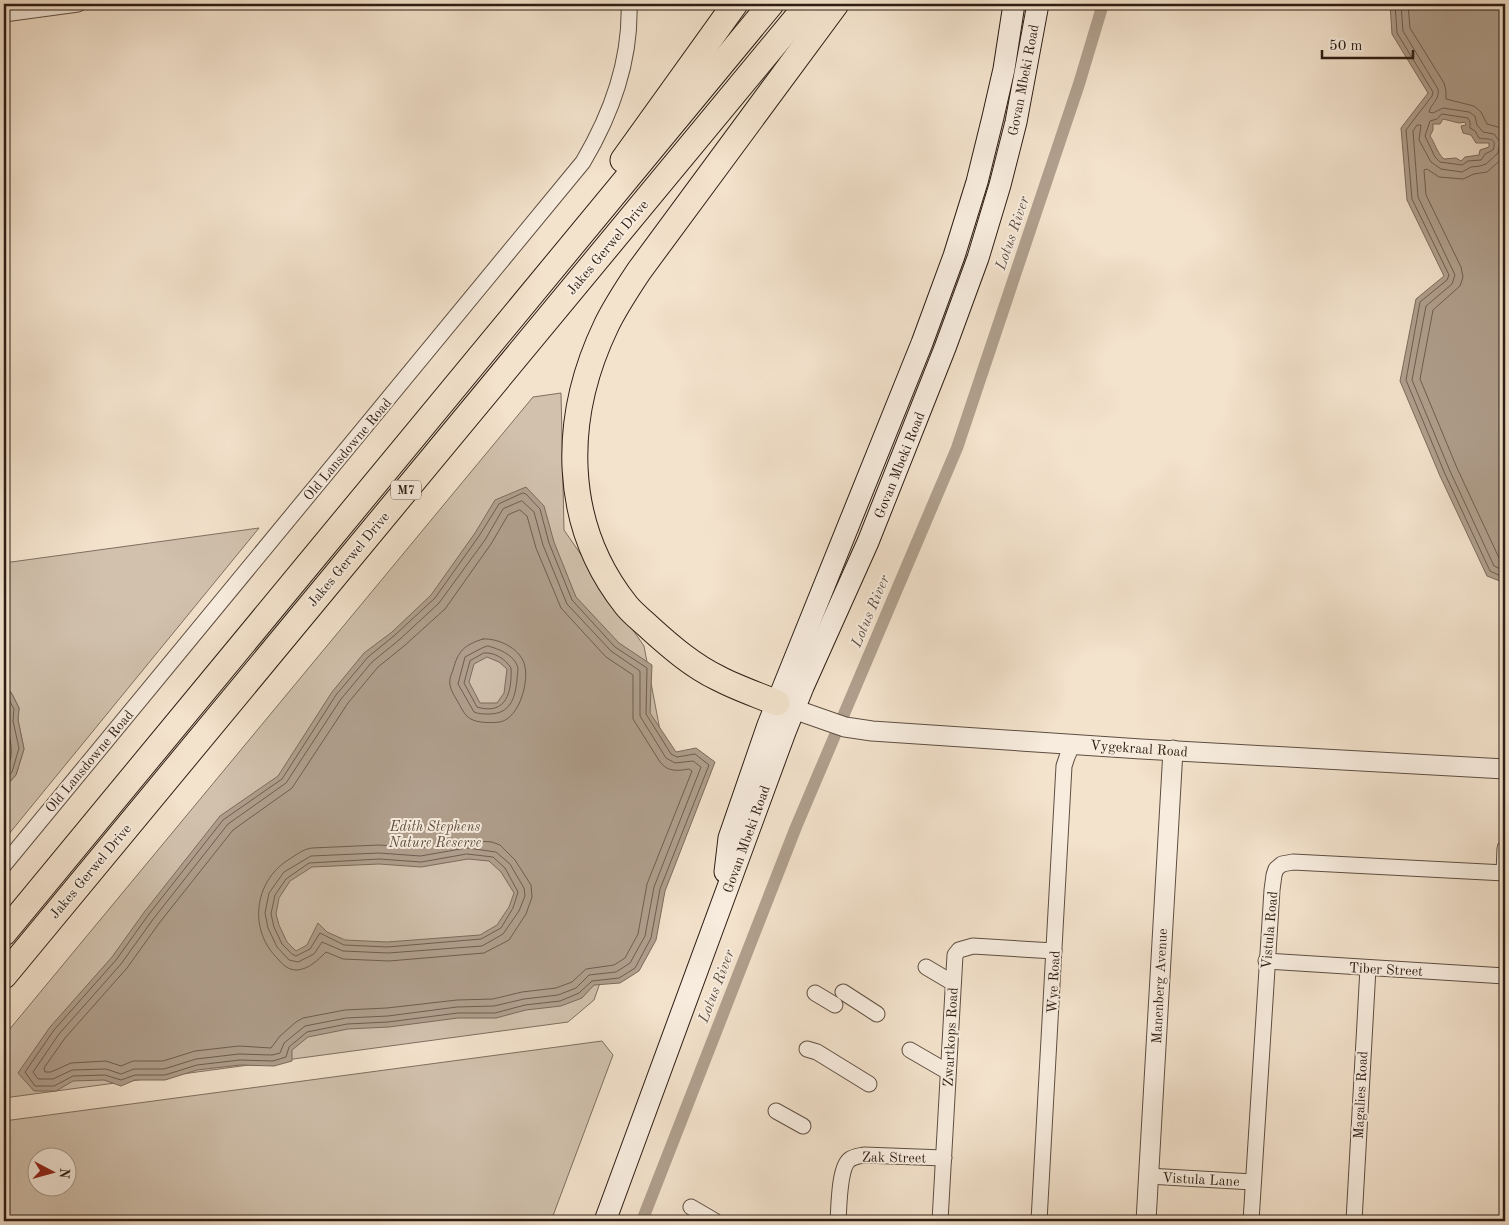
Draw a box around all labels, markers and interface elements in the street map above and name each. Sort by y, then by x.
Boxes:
street label: Govan Mbeki Road [1006,23,1042,137]
scale bar [1322,28,1413,60]
text: 50 m [1329,39,1363,54]
water label: Lotus River [994,194,1033,273]
street label: Jakes Gerwel Drive [564,198,651,298]
street label: Old Lansdowne Road [301,396,395,503]
street label: Govan Mbeki Road [872,410,928,521]
road number: M7 [391,480,421,500]
street label: Jakes Gerwel Drive [305,510,392,610]
water label: Lotus River [849,573,893,651]
street label: Old Lansdowne Road [43,708,137,815]
street label: Vygekraal Road [1090,739,1188,759]
street label: Govan Mbeki Road [721,784,773,895]
park label: Edith Stephens Nature Reserve [388,820,482,850]
street label: Jakes Gerwel Drive [47,822,134,922]
street label: Vistula Road [1260,891,1280,970]
street label: Manenberg Avenue [1150,928,1170,1044]
water label: Lotus River [696,948,738,1026]
street label: Wye Road [1045,950,1063,1014]
street label: Tiber Street [1349,961,1423,979]
street label: Zwartkops Road [941,987,961,1087]
street label: Magalies Road [1352,1051,1370,1140]
north arrow [28,1148,78,1198]
street label: Zak Street [862,1150,926,1166]
text: N [56,1167,71,1180]
street label: Vistula Lane [1162,1171,1240,1189]

